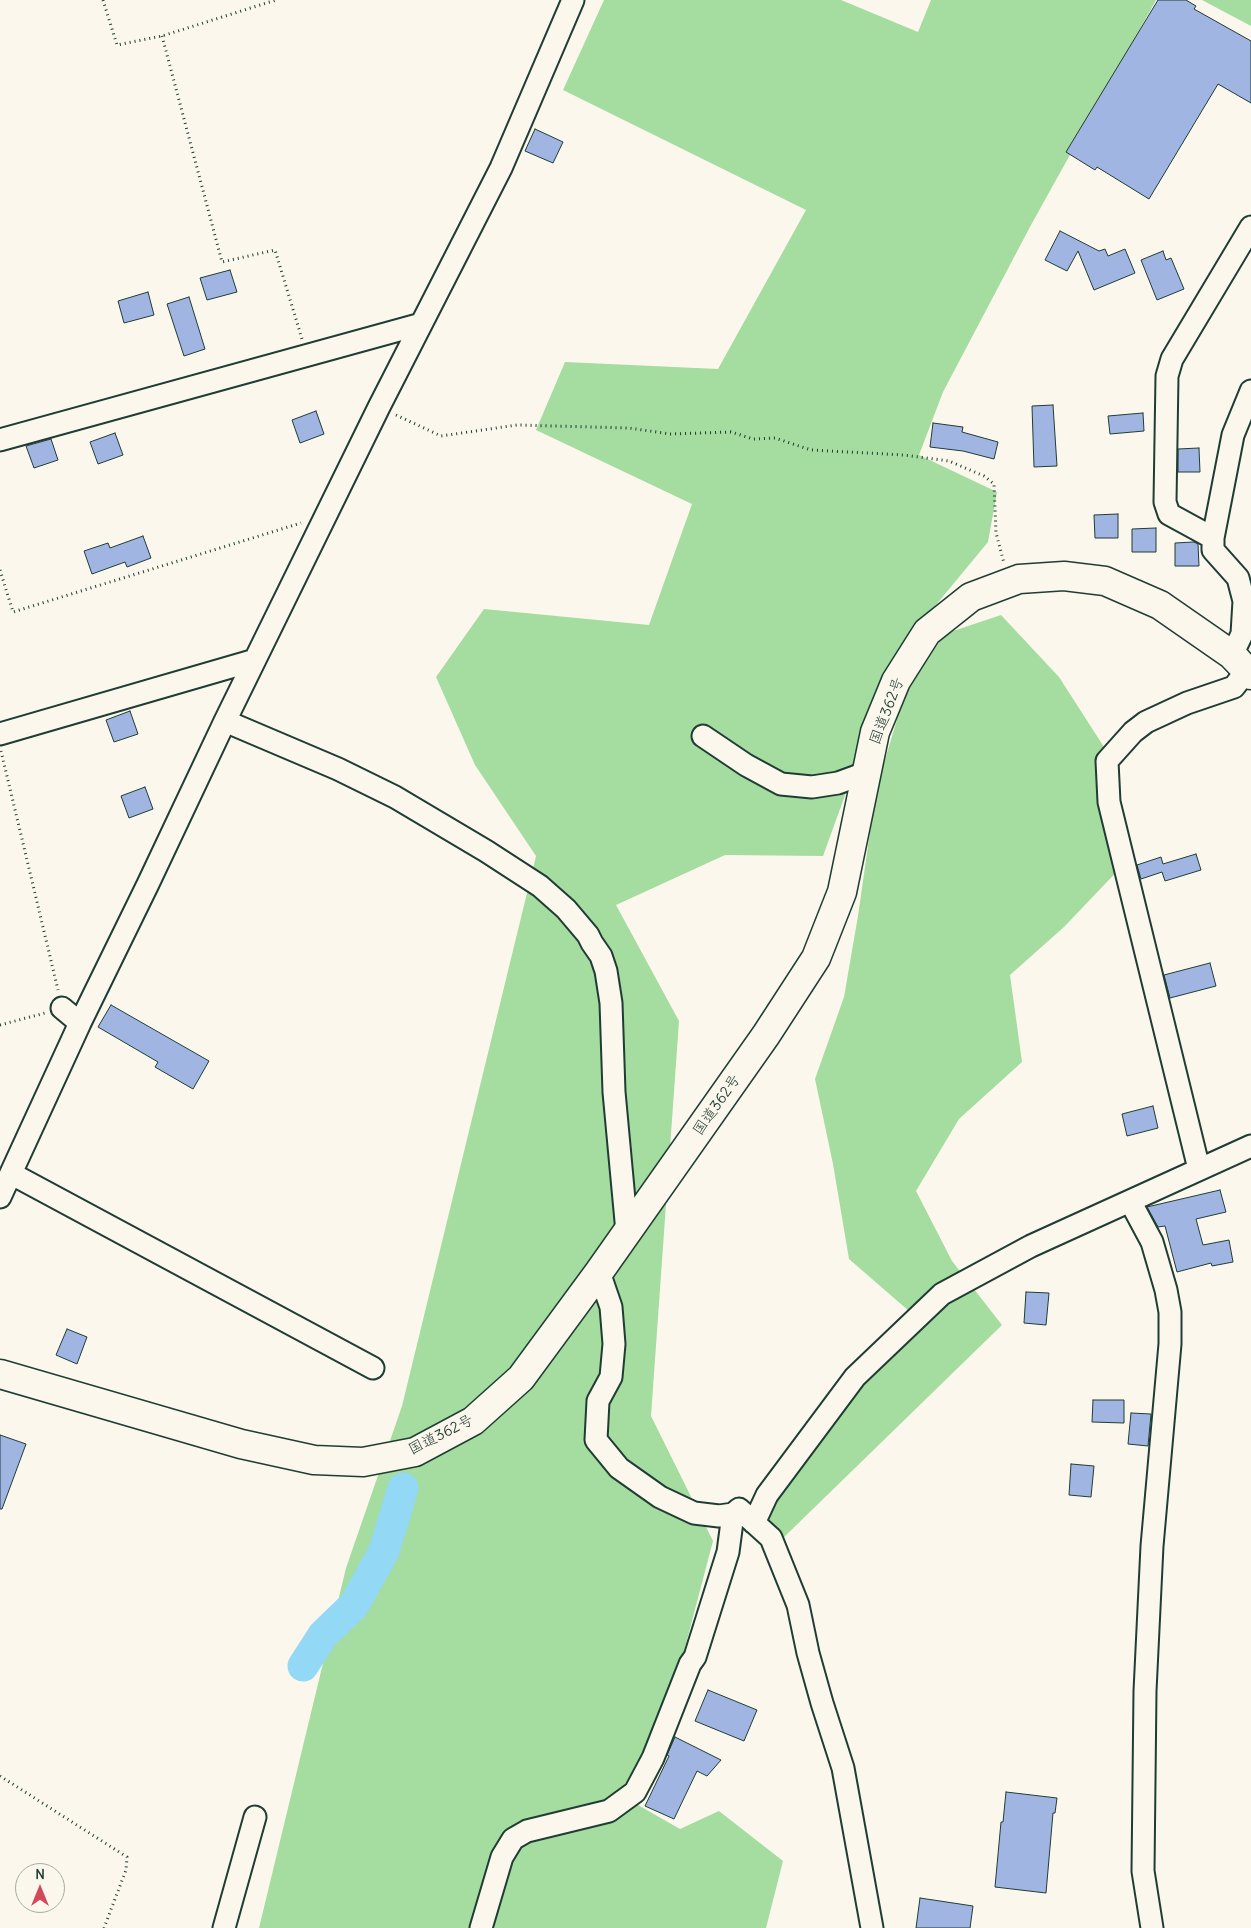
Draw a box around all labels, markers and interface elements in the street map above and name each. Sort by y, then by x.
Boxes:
street label: 国道362号 [866,675,908,747]
street label: 国道362号 [689,1071,745,1139]
street label: 国道362号 [406,1411,476,1459]
north arrow [15,1863,65,1913]
text: N [35,1865,45,1883]

